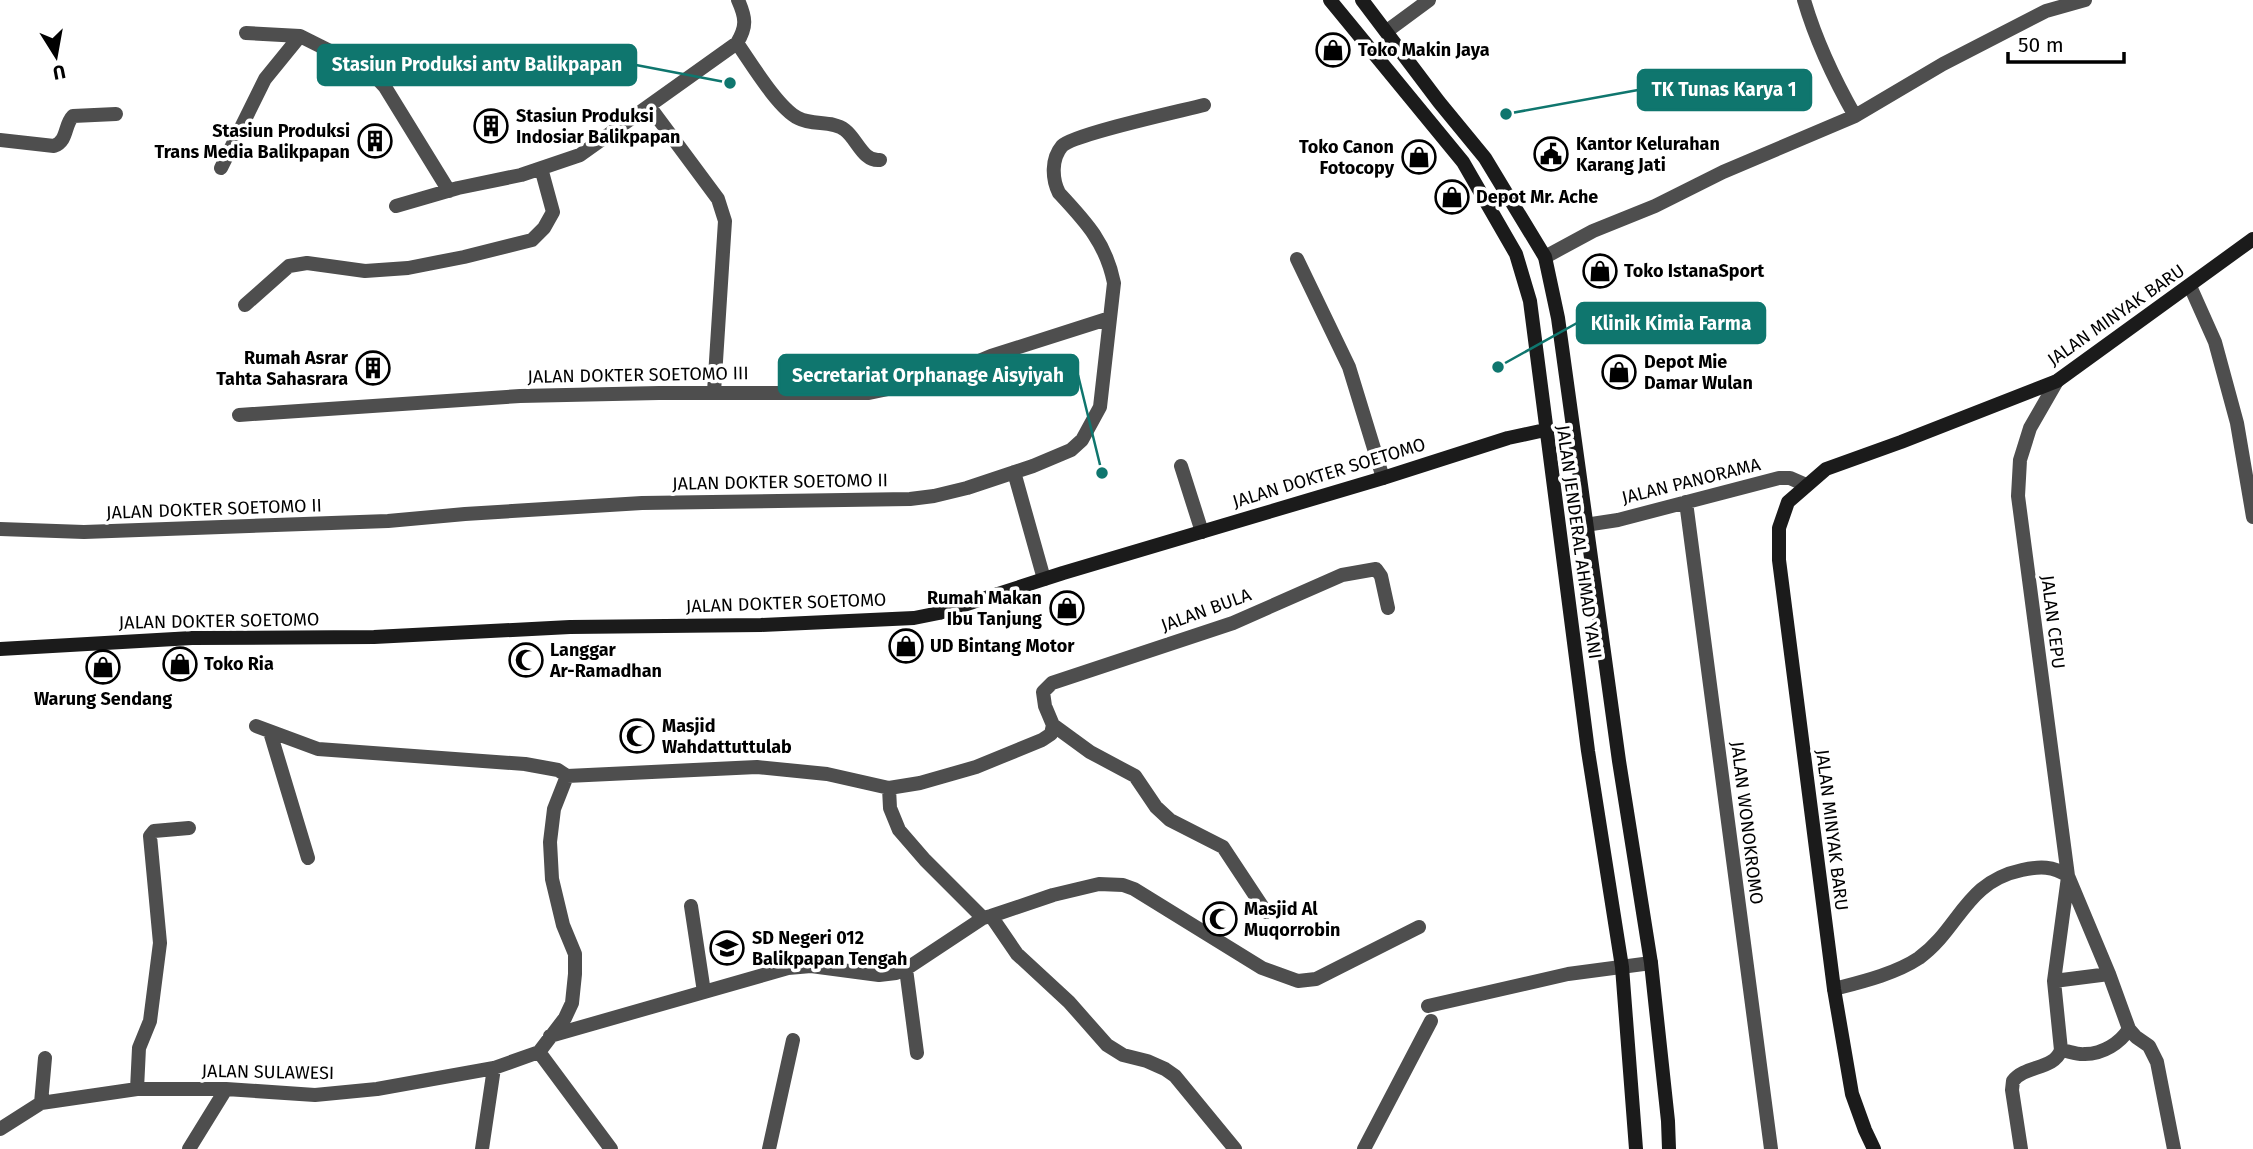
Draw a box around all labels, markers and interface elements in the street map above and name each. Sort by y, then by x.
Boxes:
north arrow [21,21,91,91]
scale bar [2008,21,2124,65]
shop icon: Toko Makin Jaya [1314,31,1352,69]
text: 50 m [2018,32,2064,58]
place label: Toko Makin Jaya [1358,39,1490,61]
callout: Stasiun Produksi antv Balikpapan [318,45,636,85]
text: Stasiun Produksi antv Balikpapan [332,53,622,76]
text: U [51,60,67,85]
callout: TK Tunas Karya 1 [1638,70,1811,110]
text: TK Tunas Karya 1 [1651,78,1797,101]
place label: Stasiun Produksi Indosiar Balikpapan [516,105,680,148]
building icon: Stasiun Produksi Indosiar Balikpapan [472,107,510,145]
place label: Stasiun Produksi Trans Media Balikpapan [155,120,350,163]
building icon: Stasiun Produksi Trans Media Balikpapan [356,122,394,160]
place label: Kantor Kelurahan Karang Jati [1576,133,1720,176]
public building icon: Kantor Kelurahan Karang Jati [1532,135,1570,173]
place label: Toko Canon Fotocopy [1299,136,1395,179]
shop icon: Toko Canon Fotocopy [1400,138,1438,176]
shop icon: Depot Mr. Ache [1433,178,1471,216]
place label: Depot Mr. Ache [1476,186,1598,208]
shop icon: Toko IstanaSport [1581,252,1619,290]
street label: JALAN MINYAK BARU [2043,259,2189,371]
place label: Toko IstanaSport [1624,260,1765,282]
callout: Klinik Kimia Farma [1577,303,1765,343]
text: Klinik Kimia Farma [1591,312,1751,335]
place label: Rumah Asrar Tahta Sahasrara [216,347,349,390]
building icon: Rumah Asrar Tahta Sahasrara [354,349,392,387]
place label: Depot Mie Damar Wulan [1644,351,1753,394]
shop icon: Depot Mie Damar Wulan [1600,353,1638,391]
callout: Secretariat Orphanage Aisyiyah [779,355,1078,395]
street label: JALAN DOKTER SOETOMO III [527,362,749,388]
text: Secretariat Orphanage Aisyiyah [792,364,1064,387]
street label: JALAN JENDERAL AHMAD YANI [1552,424,1606,660]
street label: JALAN DOKTER SOETOMO [1230,433,1428,513]
street label: JALAN PANORAMA [1619,453,1763,509]
street label: JALAN DOKTER SOETOMO II [672,469,888,495]
street label: JALAN DOKTER SOETOMO II [106,494,322,524]
street label: JALAN CEPU [2036,574,2070,670]
street label: JALAN BULA [1158,583,1255,636]
place label: Rumah Makan Ibu Tanjung [927,587,1042,630]
street label: JALAN DOKTER SOETOMO [685,589,887,617]
shop icon: Rumah Makan Ibu Tanjung [1048,589,1086,627]
street label: JALAN DOKTER SOETOMO [119,608,319,634]
shop icon: UD Bintang Motor [887,627,925,665]
place label: UD Bintang Motor [930,635,1075,657]
place label: Langgar Ar-Ramadhan [549,639,662,682]
mosque icon: Langgar Ar-Ramadhan [507,641,545,679]
shop icon: Toko Ria [161,645,199,683]
shop icon: Warung Sendang [84,648,122,686]
place label: Toko Ria [204,653,274,675]
place label: Warung Sendang [34,688,172,710]
place label: Masjid Wahdattuttulab [662,715,792,758]
mosque icon: Masjid Wahdattuttulab [618,717,656,755]
street label: JALAN WONOKROMO [1726,740,1768,906]
street label: JALAN MINYAK BARU [1811,748,1853,912]
place label: Masjid Al Muqorrobin [1244,898,1340,941]
mosque icon: Masjid Al Muqorrobin [1201,900,1239,938]
place label: SD Negeri 012 Balikpapan Tengah [752,927,907,970]
school or university icon: SD Negeri 012 Balikpapan Tengah [708,929,746,967]
street label: JALAN SULAWESI [202,1060,334,1084]

